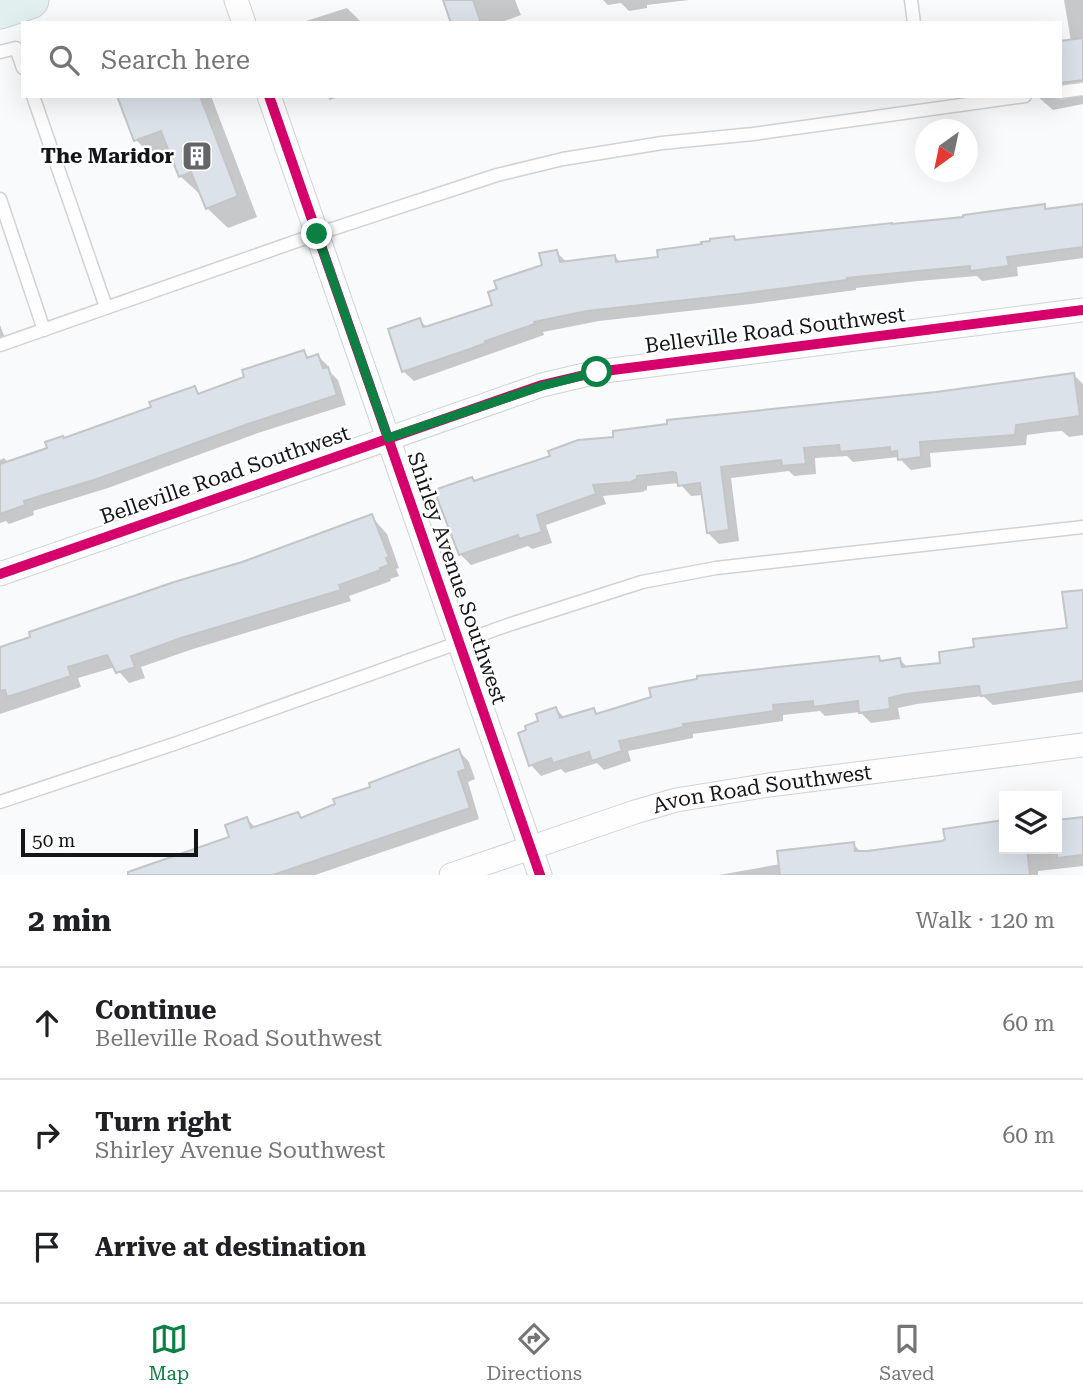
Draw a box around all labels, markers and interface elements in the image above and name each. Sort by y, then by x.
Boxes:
search box [21,21,1062,98]
icon: search [45,41,83,79]
text: Search here [101,45,250,75]
north arrow [915,119,978,182]
building icon: The Maridor [180,139,214,173]
place label: The Maridor [41,144,174,168]
route end [301,218,332,249]
street label: Belleville Road Southwest [643,302,907,358]
route start [581,356,612,387]
street label: Belleville Road Southwest [97,421,353,529]
street label: Shirley Avenue Southwest [403,449,512,707]
street label: Avon Road Southwest [650,760,873,818]
map controls [999,791,1062,854]
button: layers [999,791,1062,854]
scale bar [21,826,198,858]
text: 50 m [32,829,75,852]
text: 2 min [28,903,111,938]
text: Walk · 120 m [916,907,1055,934]
text: Continue [95,995,217,1025]
icon: ahead [28,1004,66,1042]
text: 60 m [1002,1010,1055,1037]
text: Belleville Road Southwest [95,1025,382,1052]
text: Turn right [95,1107,231,1137]
icon: right [28,1116,66,1154]
text: 60 m [1002,1122,1055,1149]
text: Shirley Avenue Southwest [95,1137,385,1164]
icon: arrive [28,1228,66,1266]
text: Arrive at destination [95,1232,366,1262]
tab: Map [149,1320,189,1385]
tab: Directions [486,1320,582,1385]
tab: Saved [879,1320,934,1385]

